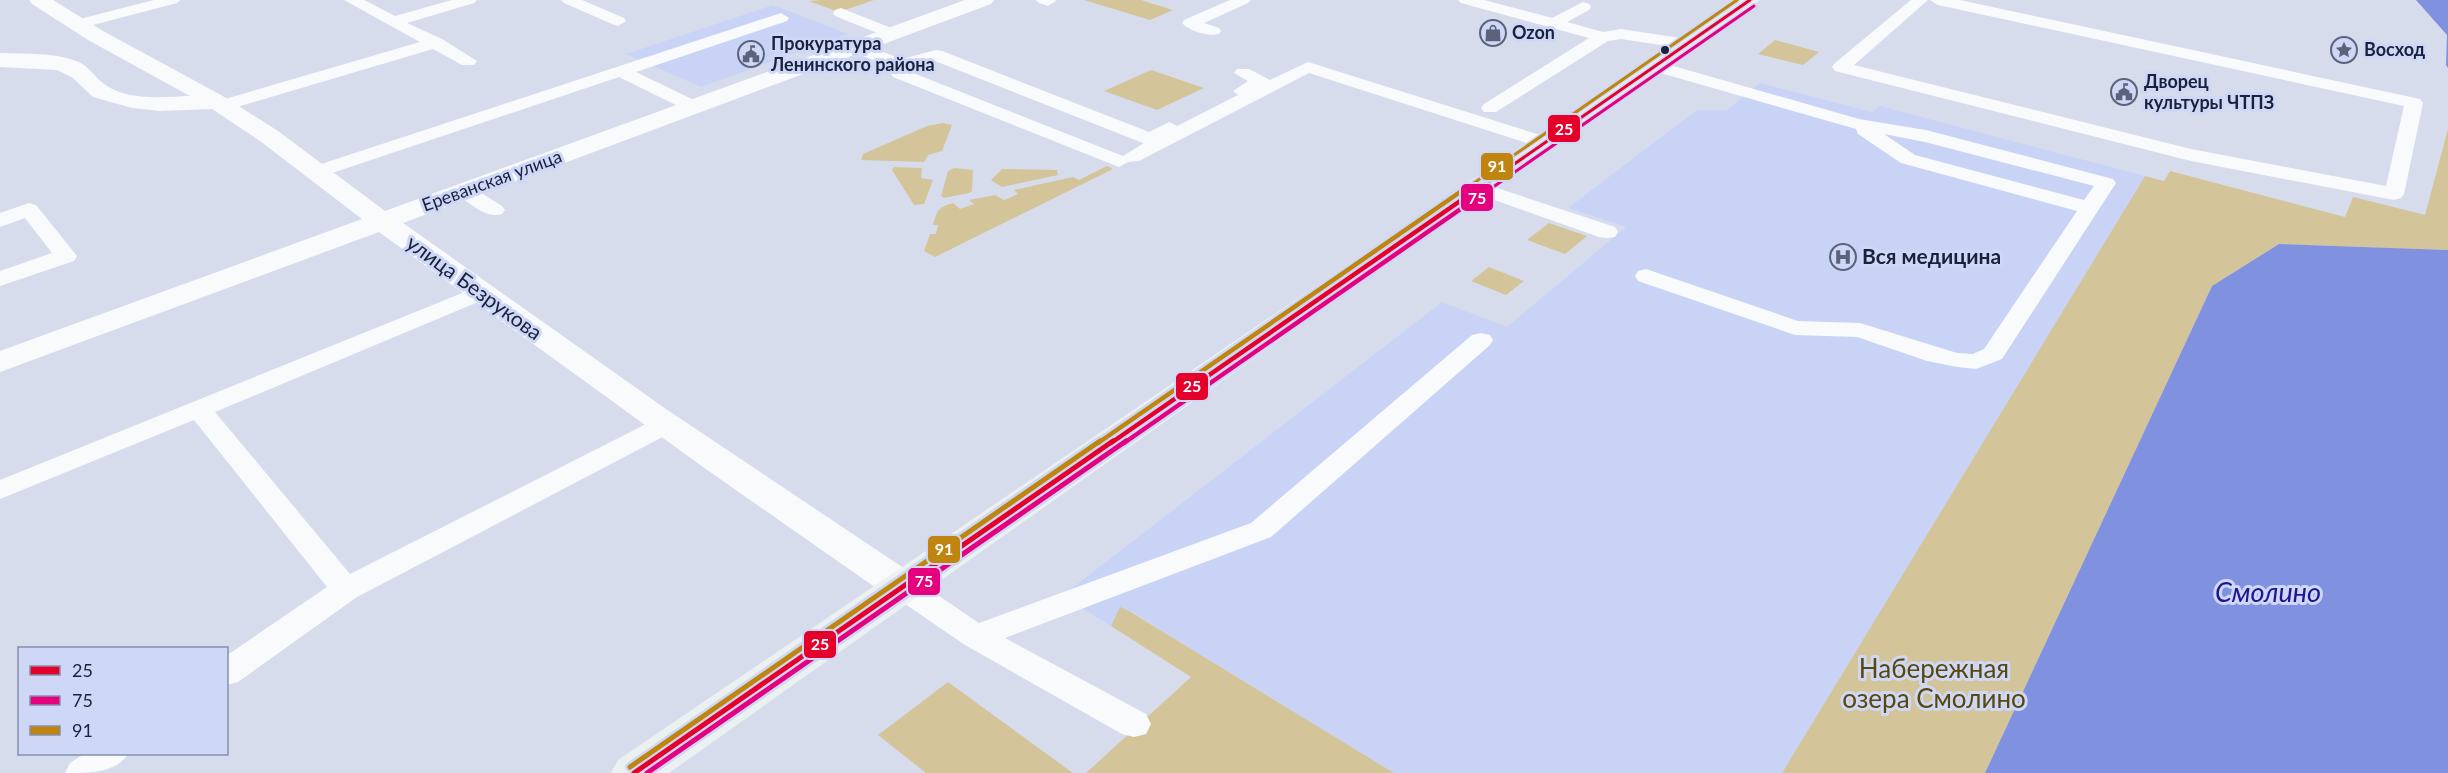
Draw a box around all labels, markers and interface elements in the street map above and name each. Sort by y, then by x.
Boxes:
shop icon: Ozon [1478,18,1508,48]
place label: Ozon [1512,21,1555,43]
place label: Прокуратура Ленинского района [770,32,935,75]
place icon: Восход [2329,35,2359,65]
place label: Восход [2364,38,2426,60]
public building icon: Прокуратура Ленинского района [736,39,766,69]
unlabelled marker [1659,44,1671,56]
place label: Дворец культуры ЧТПЗ [2144,70,2274,113]
public building icon: Дворец культуры ЧТПЗ [2109,77,2139,107]
line badge: 25 [1547,114,1581,143]
text: 25 [1555,119,1573,138]
street label: Ереванская улица [419,145,565,216]
line badge: 91 [1480,152,1514,181]
text: 91 [1488,156,1506,175]
line badge: 75 [1460,183,1494,212]
text: 75 [1468,188,1486,207]
street label: улица Безрукова [402,229,548,344]
hospital icon: Вся медицина [1828,242,1858,272]
place label: Вся медицина [1862,243,2001,268]
line badge: 25 [1175,372,1209,401]
text: 25 [1183,376,1201,395]
line badge: 91 [927,535,961,564]
text: 91 [935,539,953,558]
line badge: 75 [907,567,941,596]
text: 75 [915,571,933,590]
water label: Смолино [2215,575,2321,608]
line badge: 25 [803,630,837,659]
text: 25 [811,634,829,653]
legend [18,647,228,755]
park label: Набережная озера Смолино [1842,652,2026,714]
text: 25 [72,659,93,681]
text: 75 [72,689,93,711]
text: 91 [72,719,93,741]

